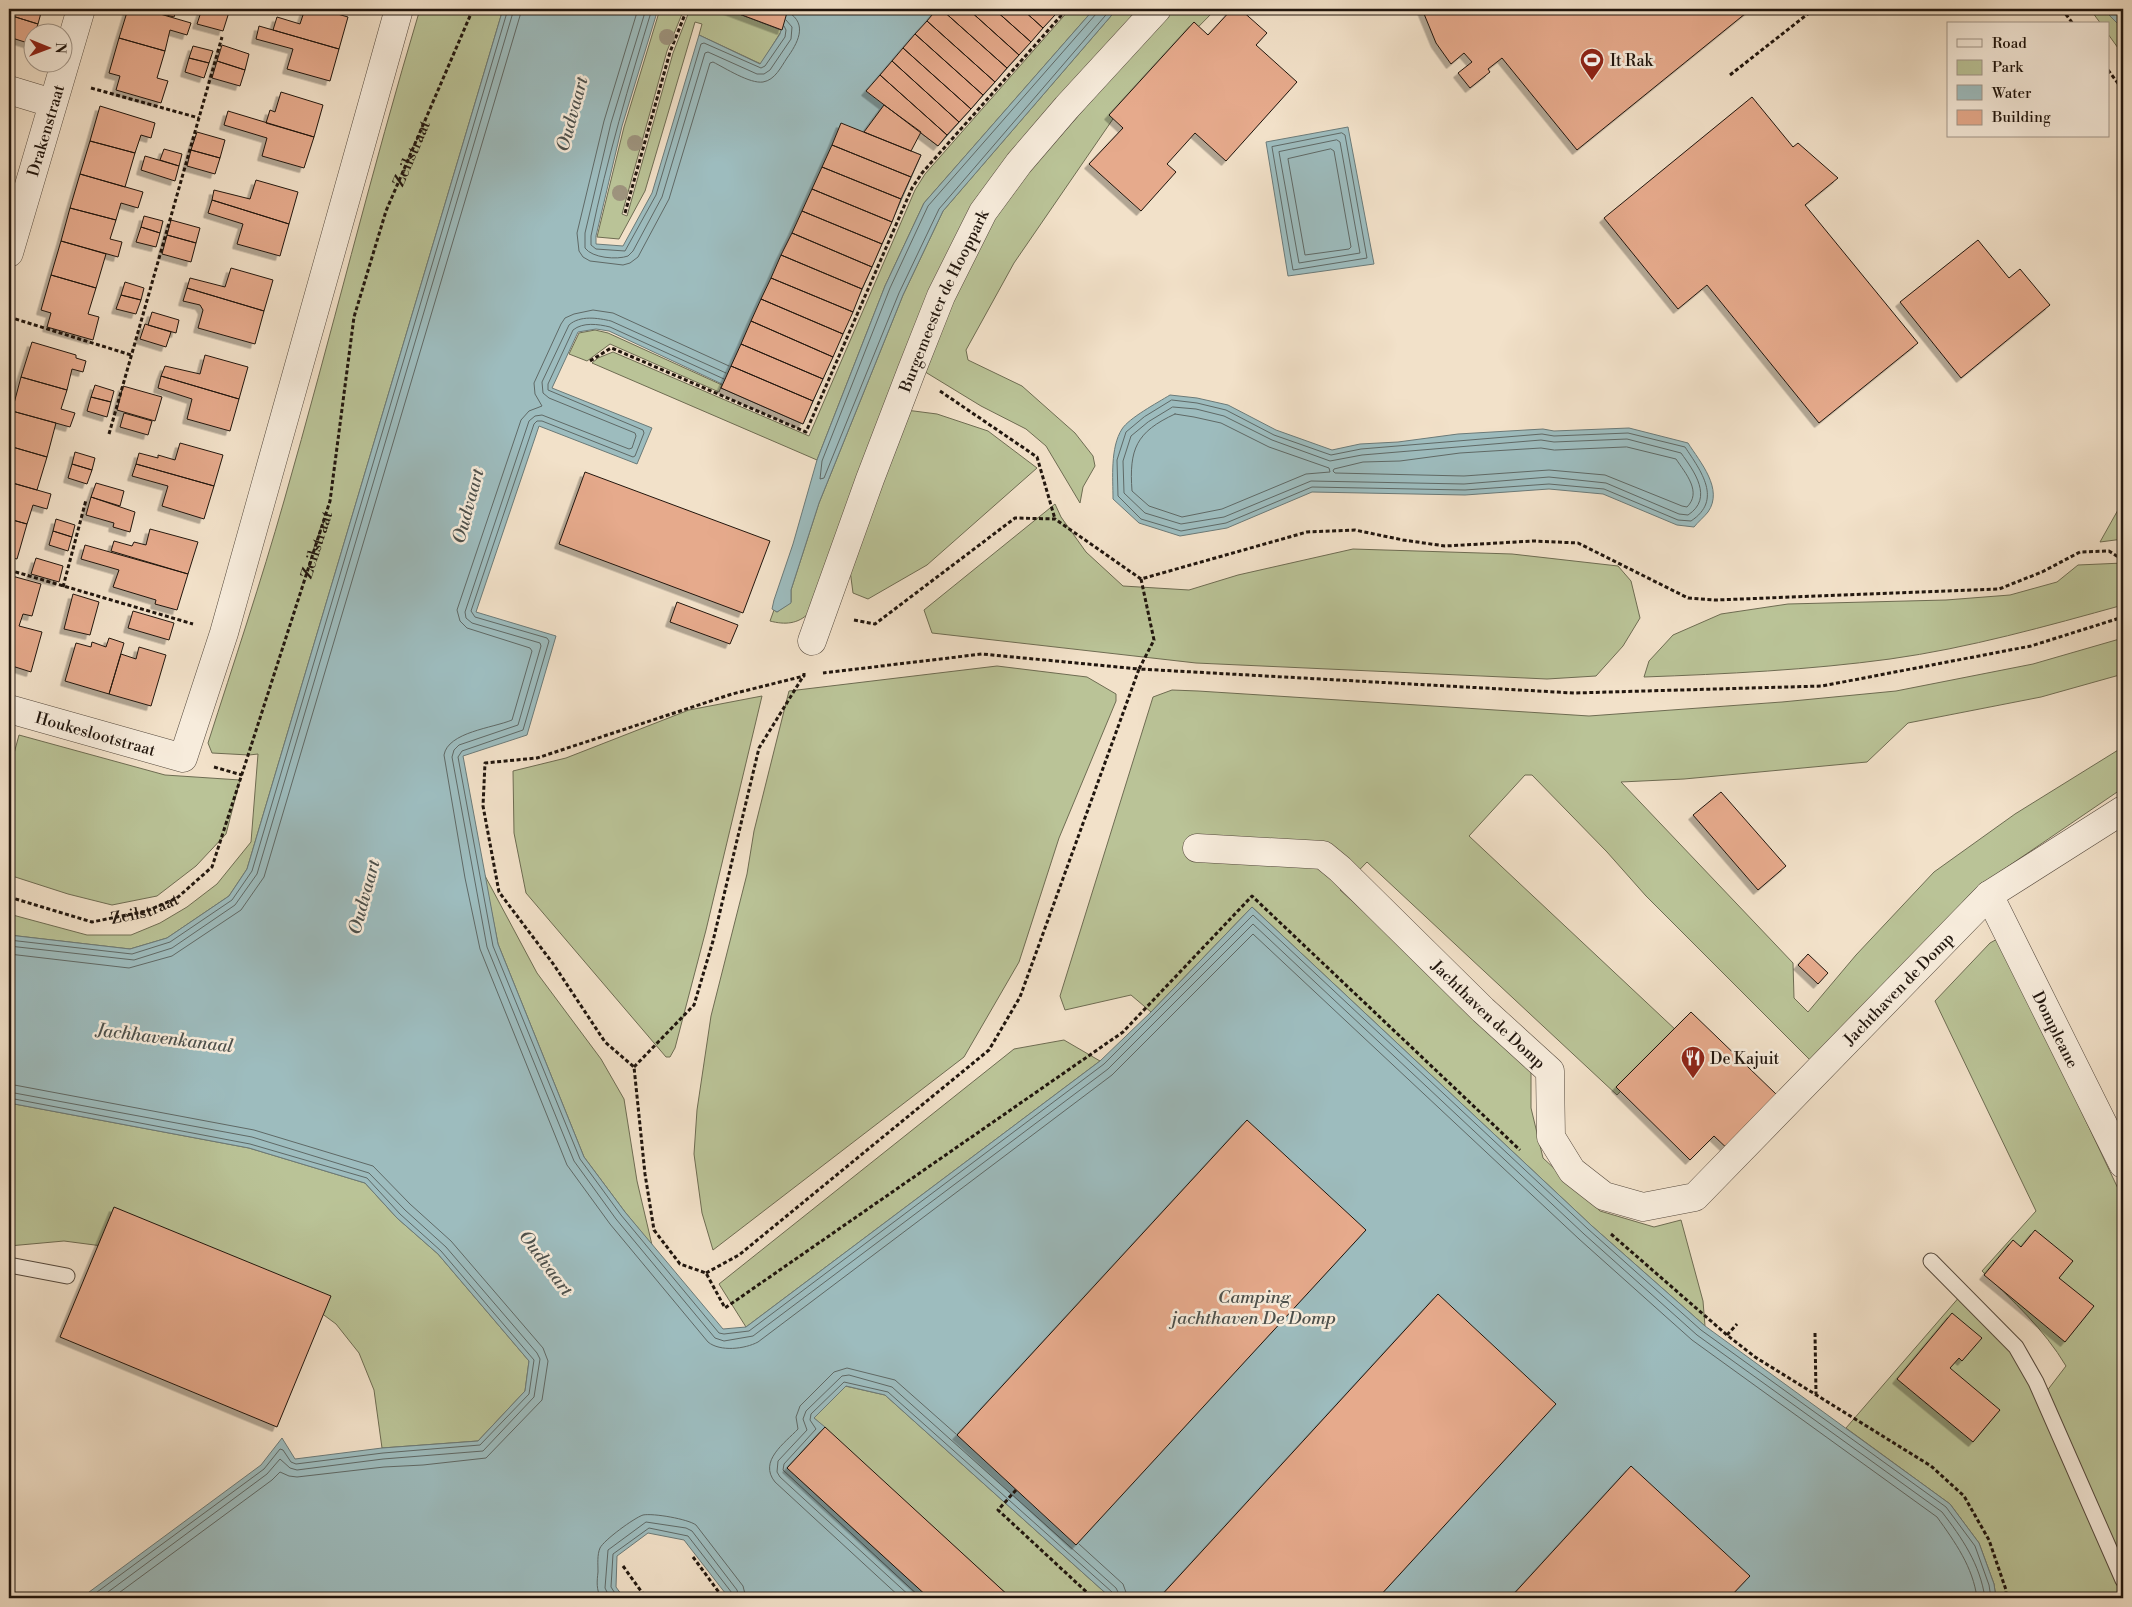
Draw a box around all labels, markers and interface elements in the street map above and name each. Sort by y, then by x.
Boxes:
north arrow [22,22,72,72]
legend [1947,22,2110,138]
text: Road [1992,34,2027,53]
text: N [51,43,69,54]
sports icon: It Rak [1579,47,1605,81]
place label: It Rak [1610,51,1655,71]
text: Park [1992,58,2024,77]
water label: Oudvaart [551,73,594,154]
street label: Drakenstraat [23,82,69,179]
text: Water [1991,84,2032,103]
text: Building [1991,108,2051,127]
street label: Zeilstraat [389,117,435,190]
street label: Burgemeester de Hooppark [895,205,994,396]
water label: Oudvaart [447,465,490,546]
street label: Zeilstraat [297,508,337,581]
street label: Houkeslootstraat [33,708,158,761]
water label: Oudvaart [343,856,386,937]
street label: Zeilstraat [109,889,182,929]
street label: Jachthaven de Domp [1839,928,1958,1050]
street label: Jachthaven de Domp [1426,955,1550,1073]
street label: Dompleane [2027,988,2082,1071]
water label: Jachhavenkanaal [93,1018,235,1058]
restaurant icon: De Kajuit [1680,1045,1706,1079]
place label: De Kajuit [1710,1049,1780,1069]
water label: Oudvaart [513,1226,579,1302]
water label: Camping jachthaven De Domp [1169,1286,1336,1330]

